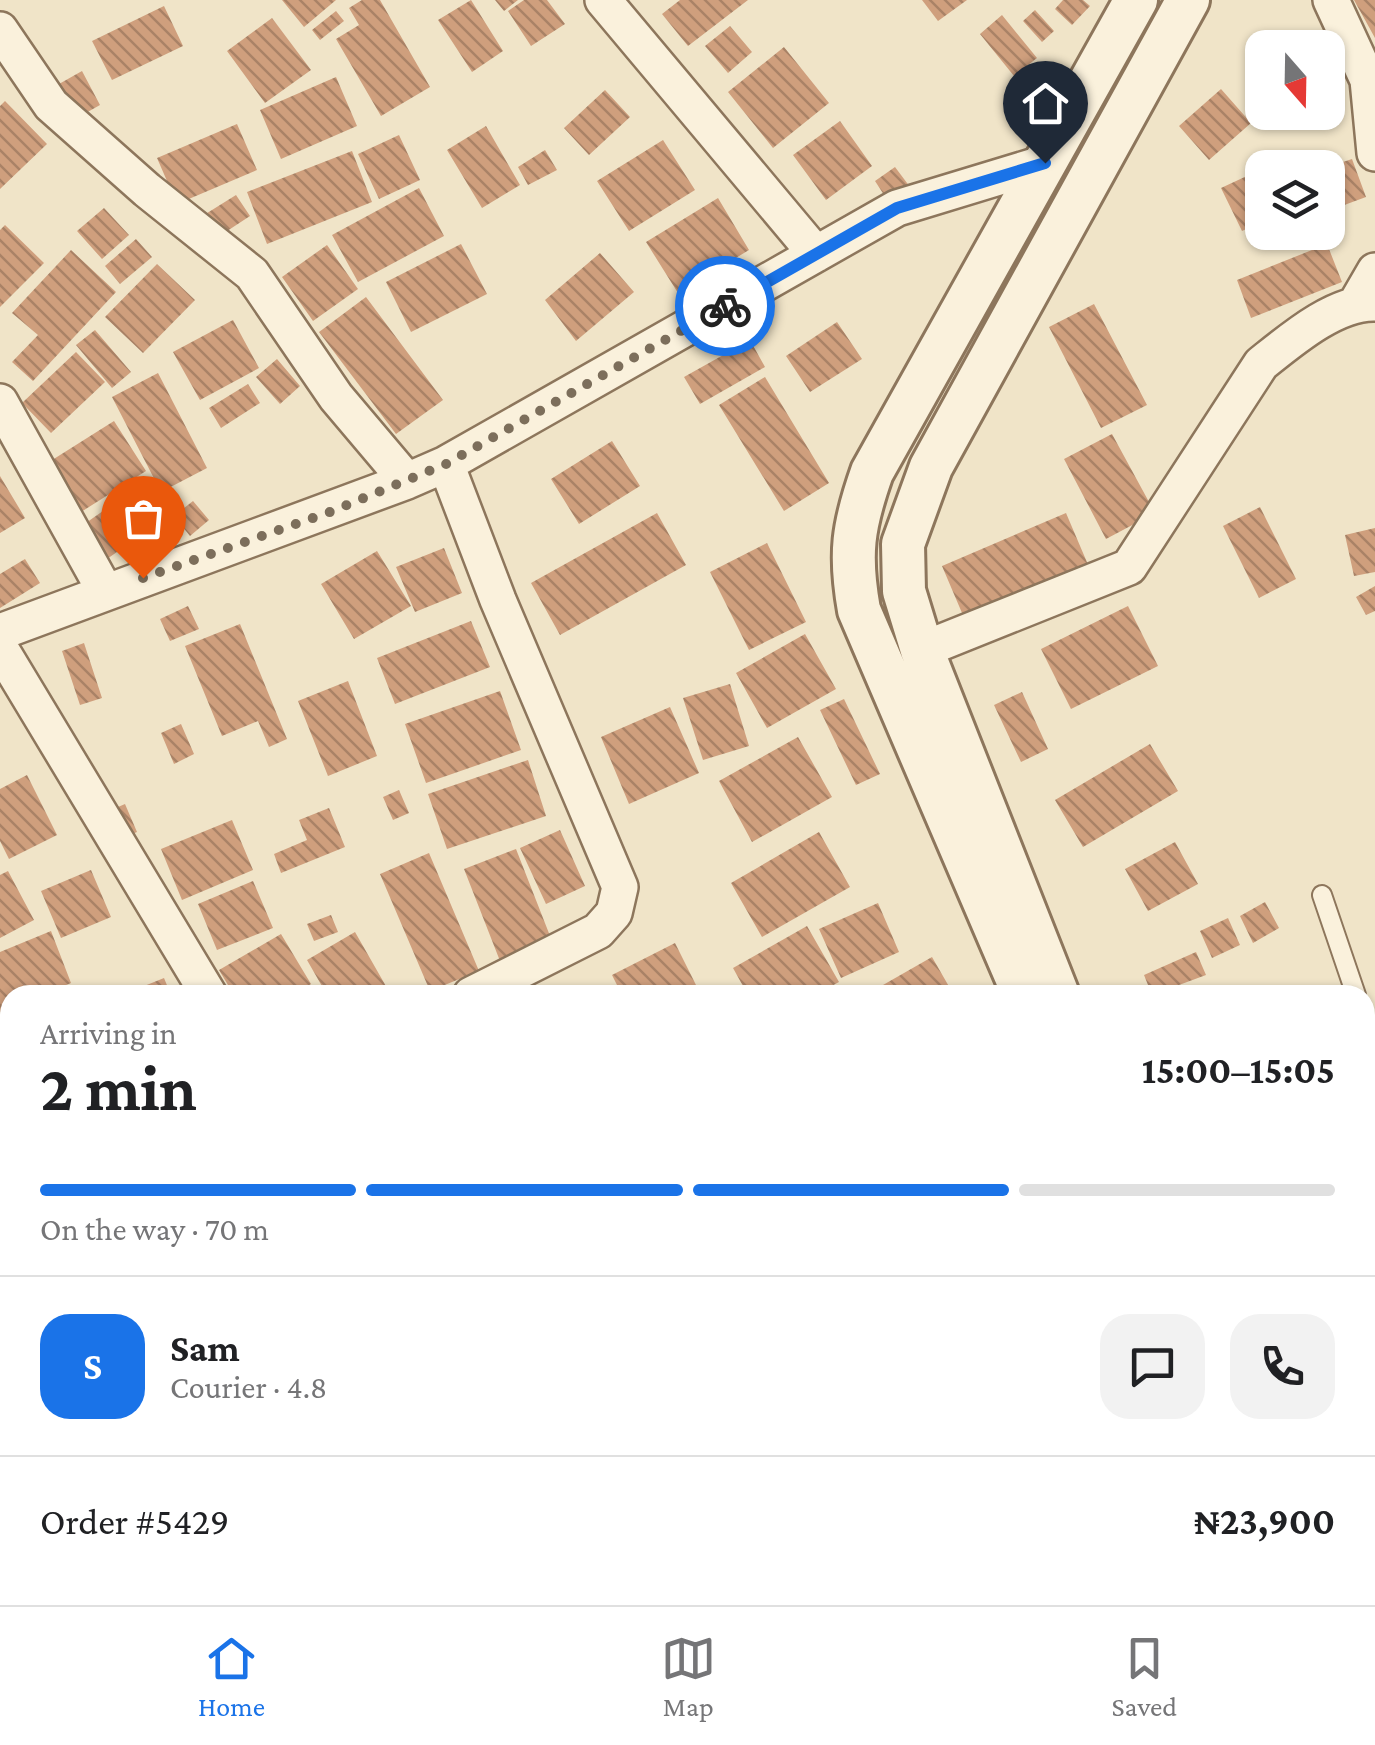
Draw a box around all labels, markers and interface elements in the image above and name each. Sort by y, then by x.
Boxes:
north arrow [1245,30,1345,130]
map controls [1245,30,1345,250]
pin [1003,61,1088,164]
icon: home [1018,76,1073,131]
button: layers [1245,150,1345,250]
courier [675,256,775,356]
icon: bike [698,279,753,334]
pin [101,476,186,579]
icon: bag [116,491,171,546]
text: Arriving in [40,1015,177,1051]
text: 15:00–15:05 [1142,1049,1335,1091]
text: 2 min [40,1052,197,1124]
text: On the way · 70 m [40,1211,269,1247]
button: chat [1100,1314,1205,1419]
button: phone [1230,1314,1335,1419]
text: Sam [170,1327,240,1369]
text: S [83,1345,102,1387]
text: Courier · 4.8 [170,1369,327,1405]
text: Order #5429 [40,1500,229,1542]
text: ₦23,900 [1194,1500,1335,1542]
tab: Home [198,1631,265,1722]
tab: Map [661,1631,716,1722]
tab: Saved [1111,1631,1177,1722]

